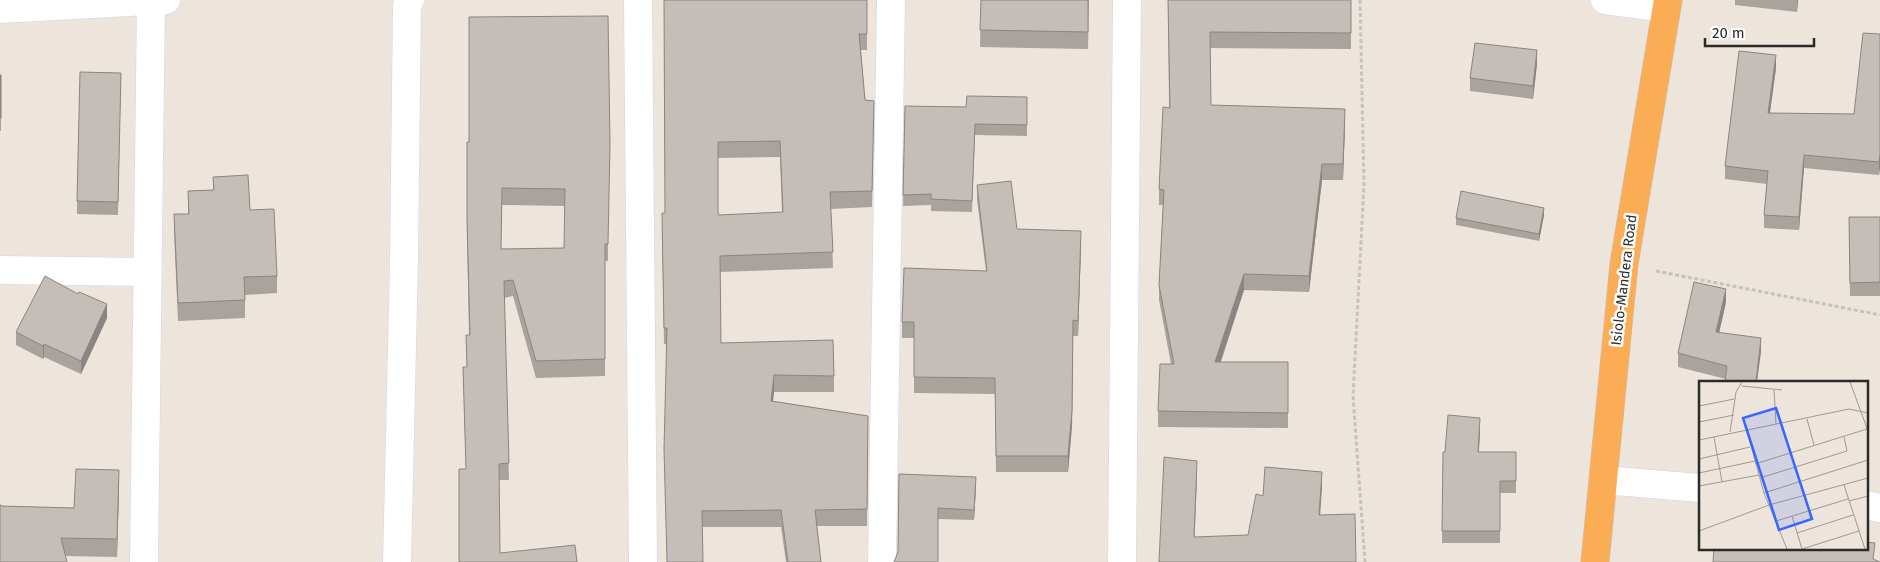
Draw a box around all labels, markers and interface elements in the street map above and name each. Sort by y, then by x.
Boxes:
scale bar [1705,15,1814,47]
text: 20 m [1712,24,1745,42]
street label: Isiolo-Mandera Road [1608,214,1640,346]
inset map [1699,381,1868,550]

